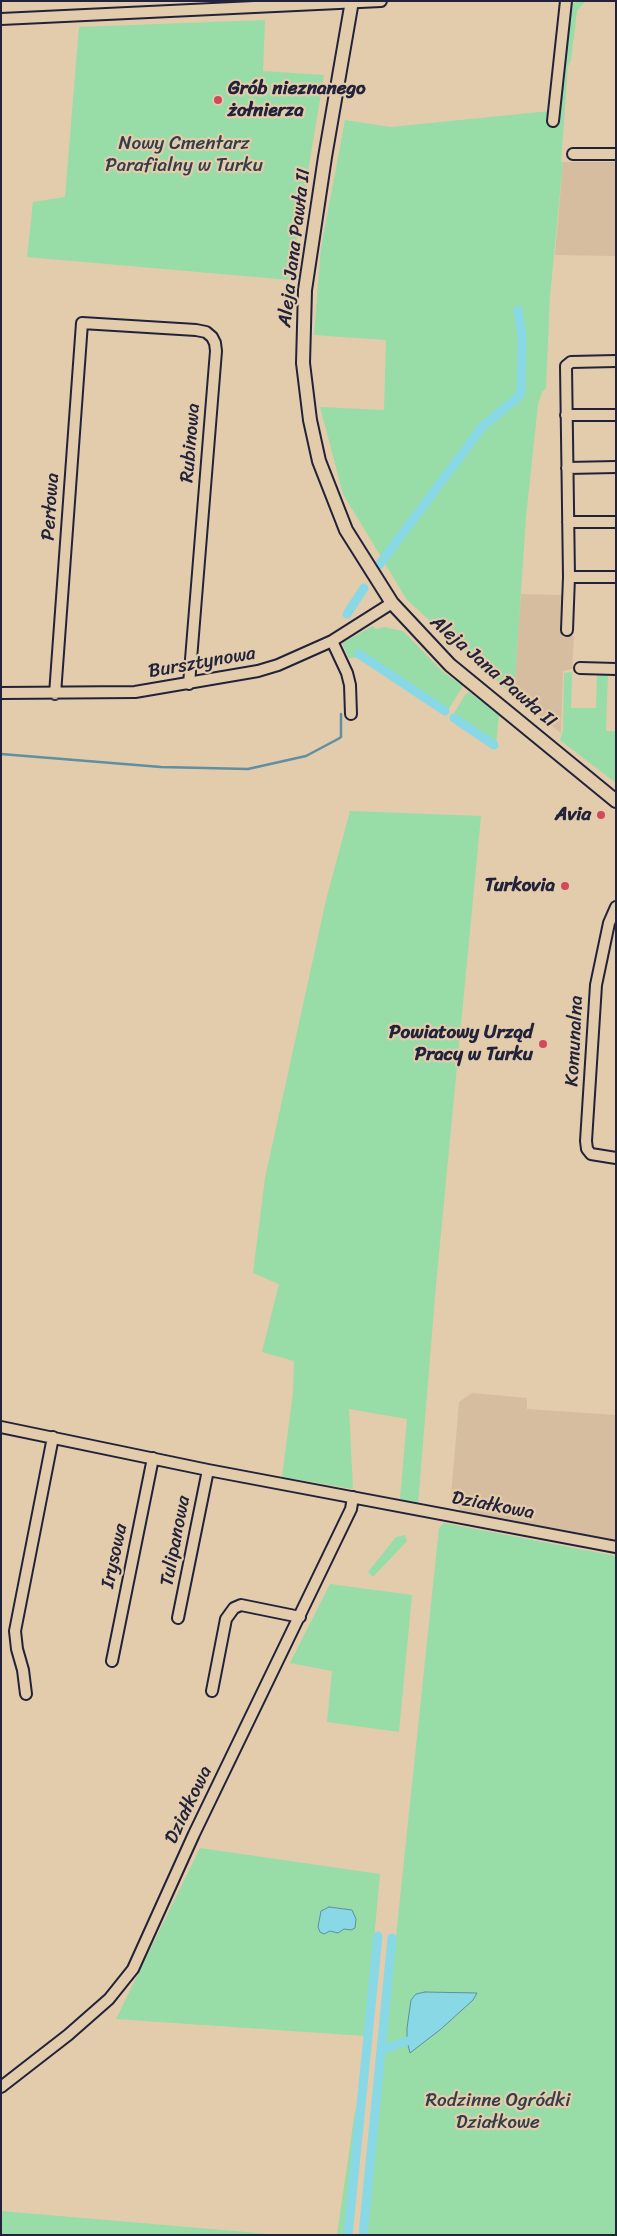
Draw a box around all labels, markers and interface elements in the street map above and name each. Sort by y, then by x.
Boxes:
place label: Grób nieznanego żołnierza [228,78,366,122]
marker: Grób nieznanego żołnierza [212,94,224,106]
park label: Nowy Cmentarz Parafialny w Turku [105,133,263,177]
street label: Aleja Jana Pawła II [274,167,316,329]
street label: Rubinowa [176,402,206,484]
street label: Perłowa [37,472,65,542]
street label: Aleja Jana Pawła II [425,611,561,733]
street label: Bursztynowa [147,642,257,684]
place label: Avia [555,804,591,826]
marker: Avia [595,809,607,821]
place label: Turkovia [485,875,555,897]
marker: Turkovia [559,880,571,892]
street label: Komunalna [561,995,589,1087]
place label: Powiatowy Urząd Pracy w Turku [389,1022,533,1066]
marker: Powiatowy Urząd Pracy w Turku [537,1038,549,1050]
street label: Działkowa [450,1487,536,1525]
street label: Tulipanowa [156,1494,196,1588]
street label: Irysowa [97,1522,133,1590]
street label: Działkowa [160,1762,218,1848]
park label: Rodzinne Ogródki Działkowe [426,2090,570,2134]

